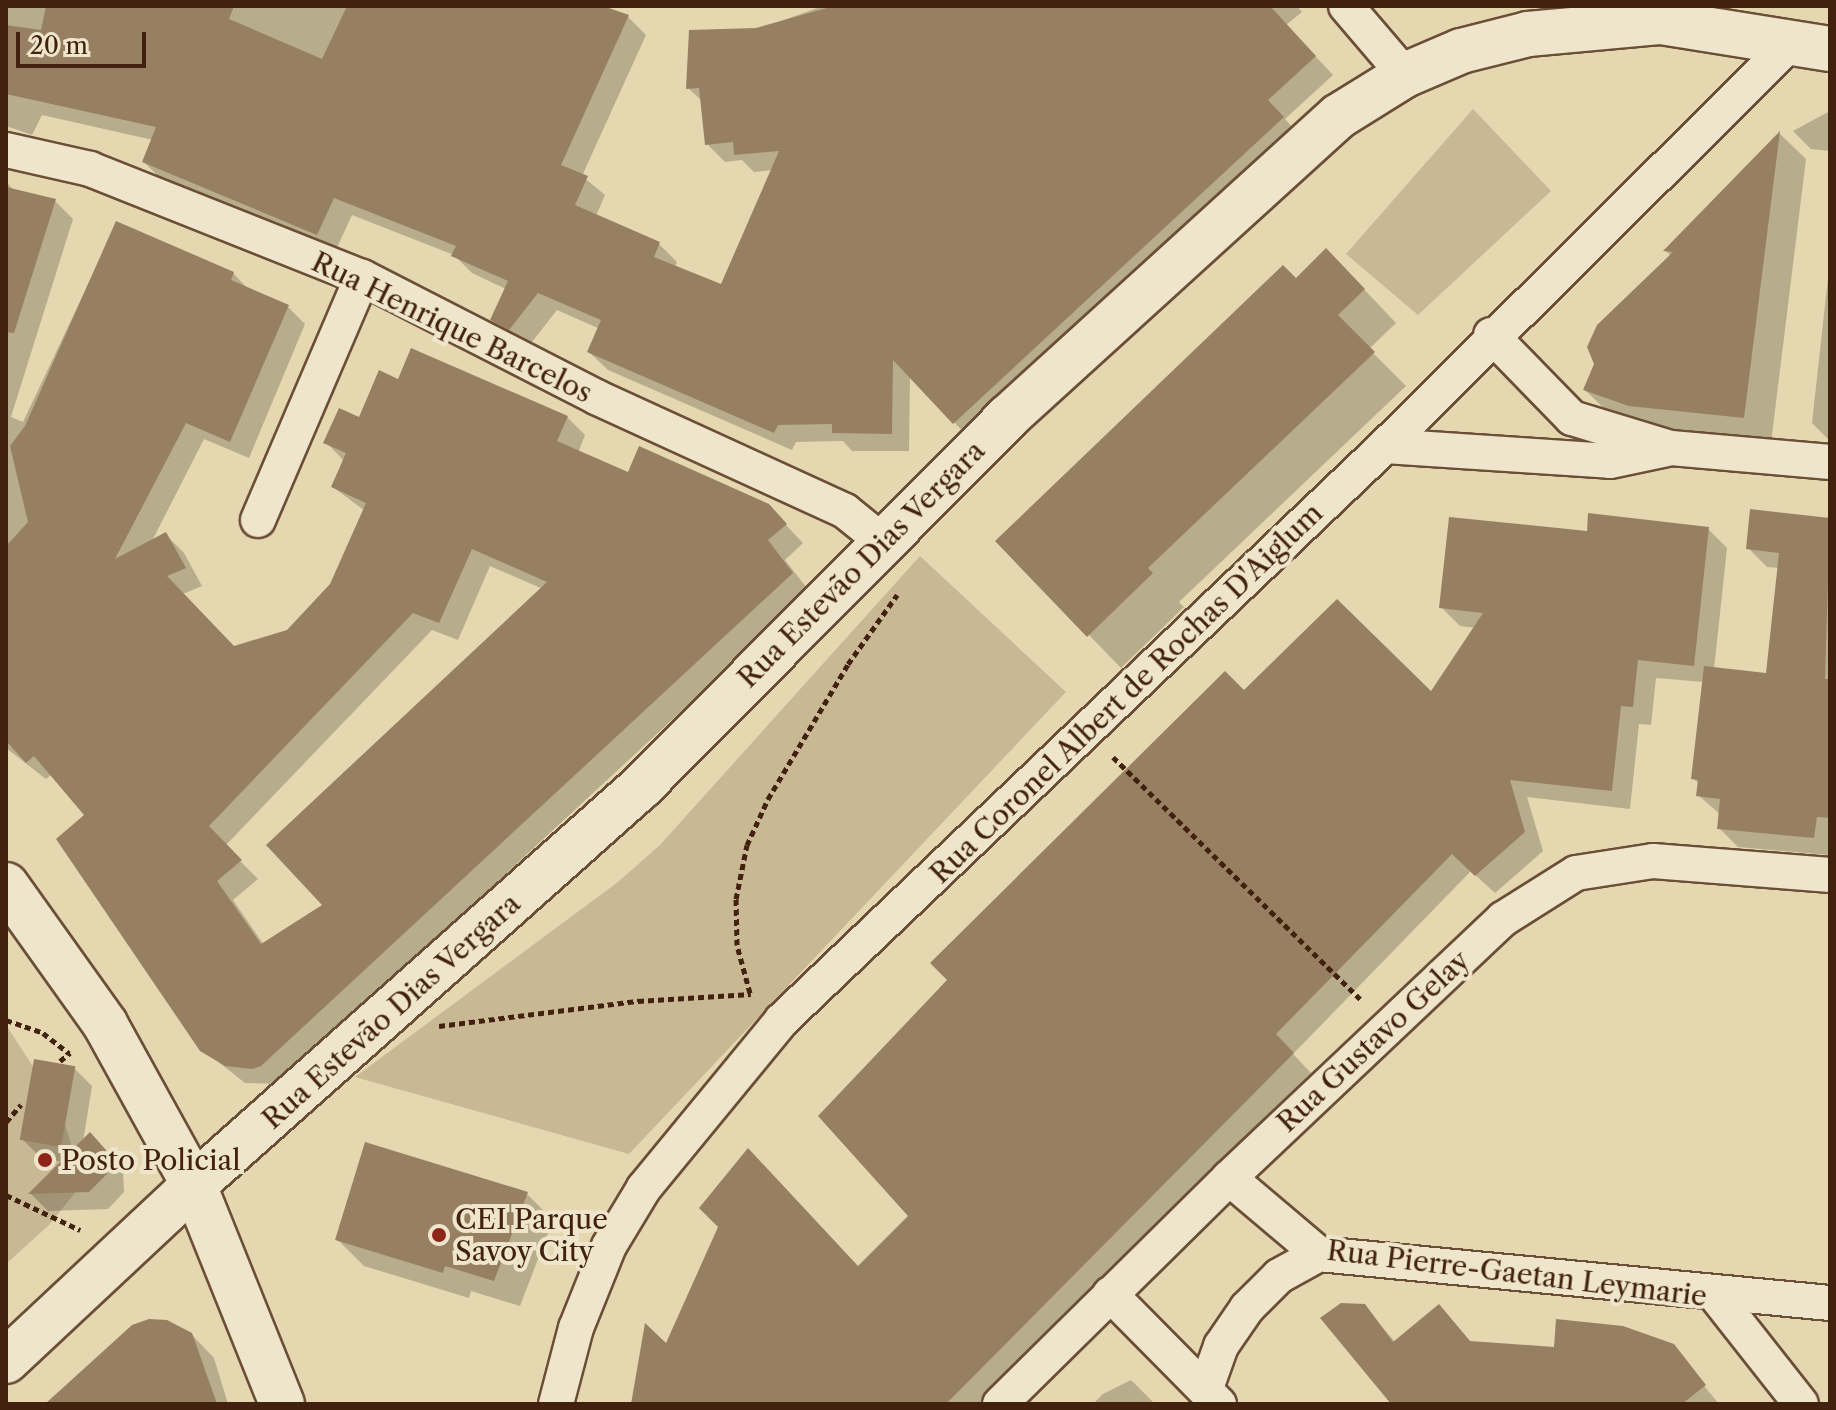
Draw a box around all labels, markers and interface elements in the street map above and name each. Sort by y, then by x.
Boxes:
scale bar [20,16,150,66]
text: 20 m [30,31,88,60]
street label: Rua Henrique Barcelos [306,244,598,410]
street label: Rua Estevão Dias Vergara [730,433,992,695]
street label: Rua Coronel Albert de Rochas D'Aiglum [922,495,1330,891]
street label: Rua Estevão Dias Vergara [255,886,527,1136]
street label: Rua Gustavo Gelay [1270,943,1476,1139]
place label: Posto Policial [61,1143,241,1177]
marker: Posto Policial [36,1151,54,1169]
place label: CEI Parque Savoy City [455,1202,608,1268]
marker: CEI Parque Savoy City [430,1226,448,1244]
street label: Rua Pierre-Gaetan Leymarie [1325,1233,1709,1313]

